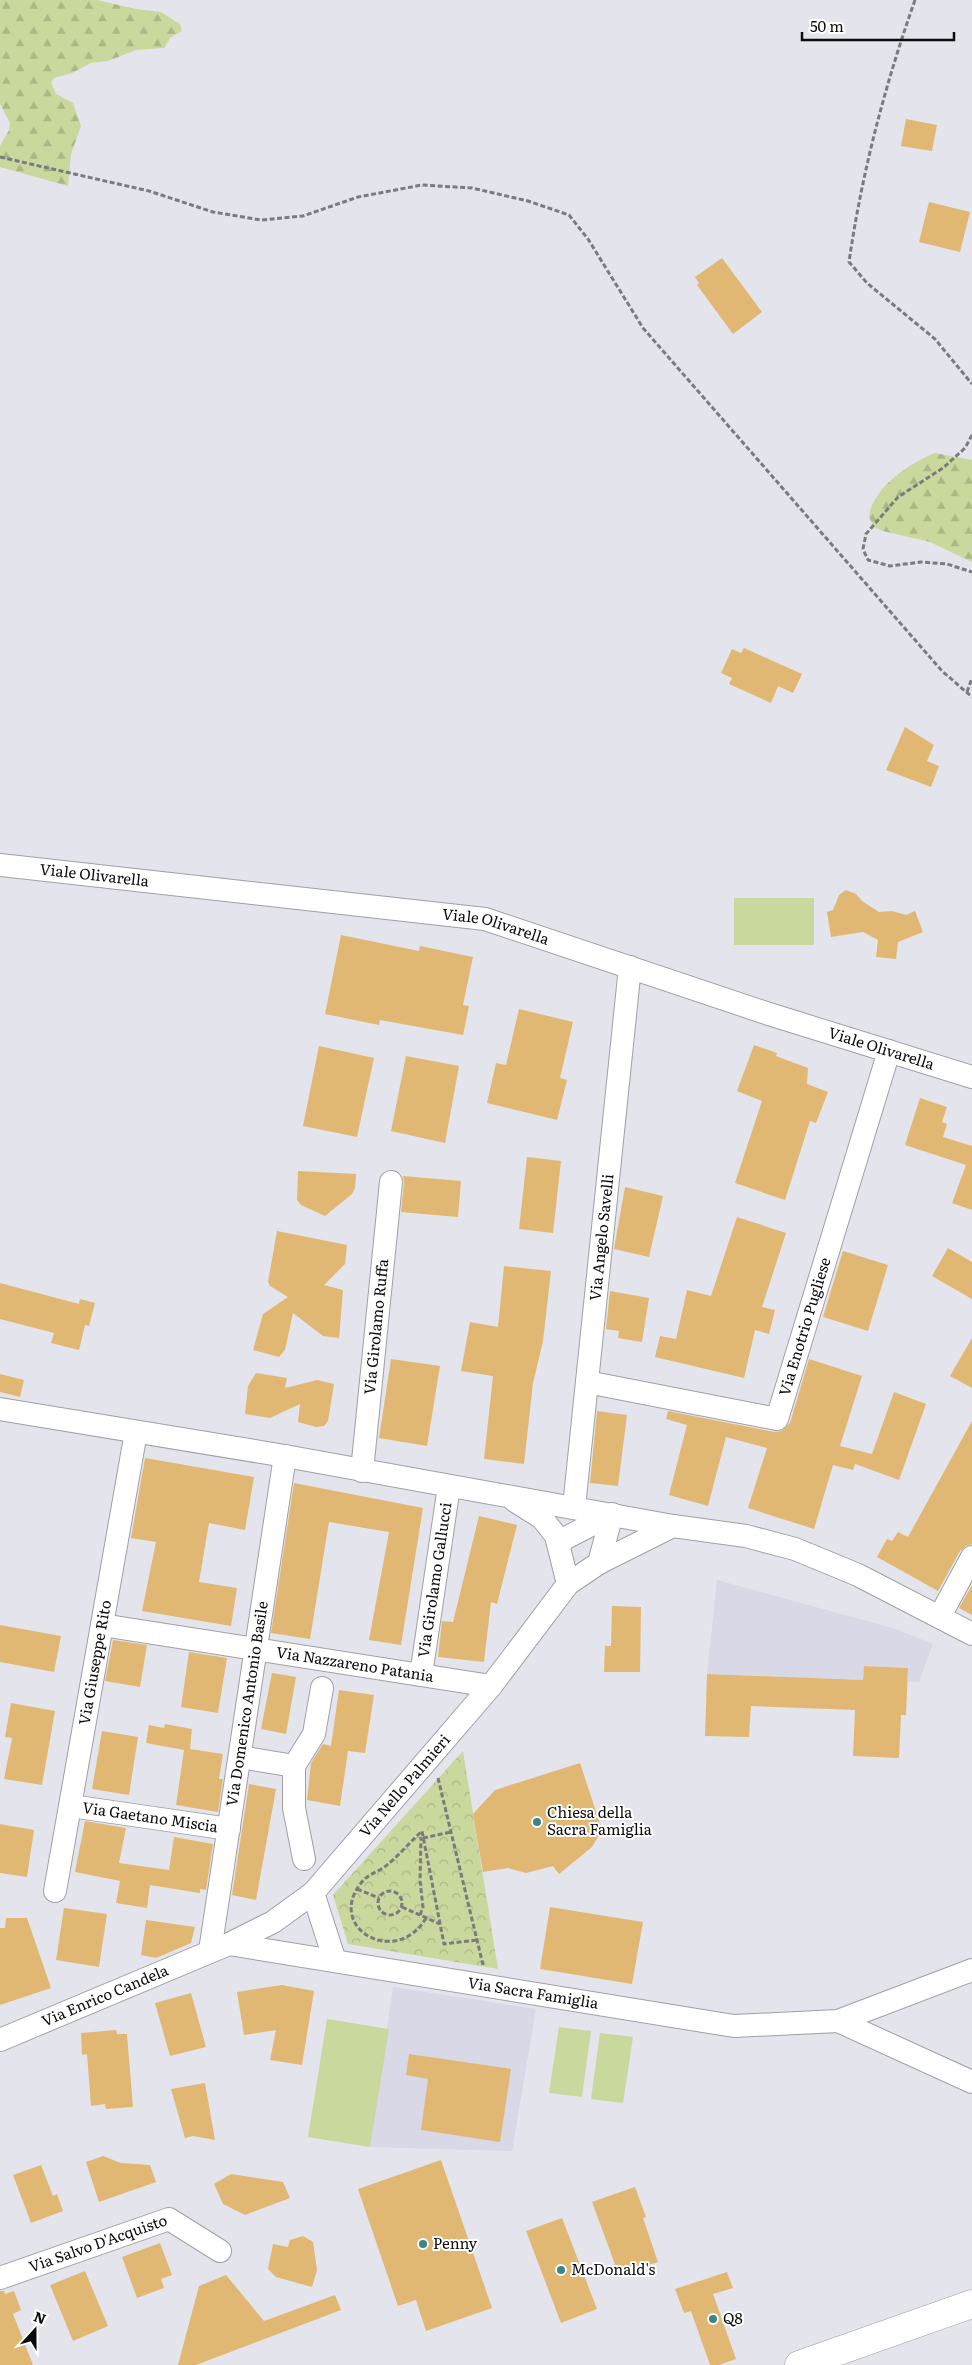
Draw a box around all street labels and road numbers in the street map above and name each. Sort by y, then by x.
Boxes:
street label: Viale Olivarella [39,857,151,892]
street label: Viale Olivarella [441,901,553,950]
street label: Viale Olivarella [826,1020,938,1075]
street label: Via Angelo Savelli [582,1173,618,1302]
street label: Via Enotrio Pugliese [772,1254,836,1398]
street label: Via Girolamo Ruffa [357,1257,393,1396]
street label: Via Girolamo Gallucci [411,1501,456,1659]
street label: Via Giuseppe Rito [72,1598,116,1727]
street label: Via Domenico Antonio Basile [219,1599,273,1808]
street label: Via Nazzareno Patania [275,1639,436,1687]
street label: Via Nello Palmieri [353,1728,455,1842]
street label: Via Gaetano Miscia [81,1795,221,1837]
street label: Via Enrico Candela [38,1957,172,2031]
street label: Via Sacra Famiglia [466,1970,601,2014]
street label: Via Salvo D'Acquisto [25,2207,170,2277]

